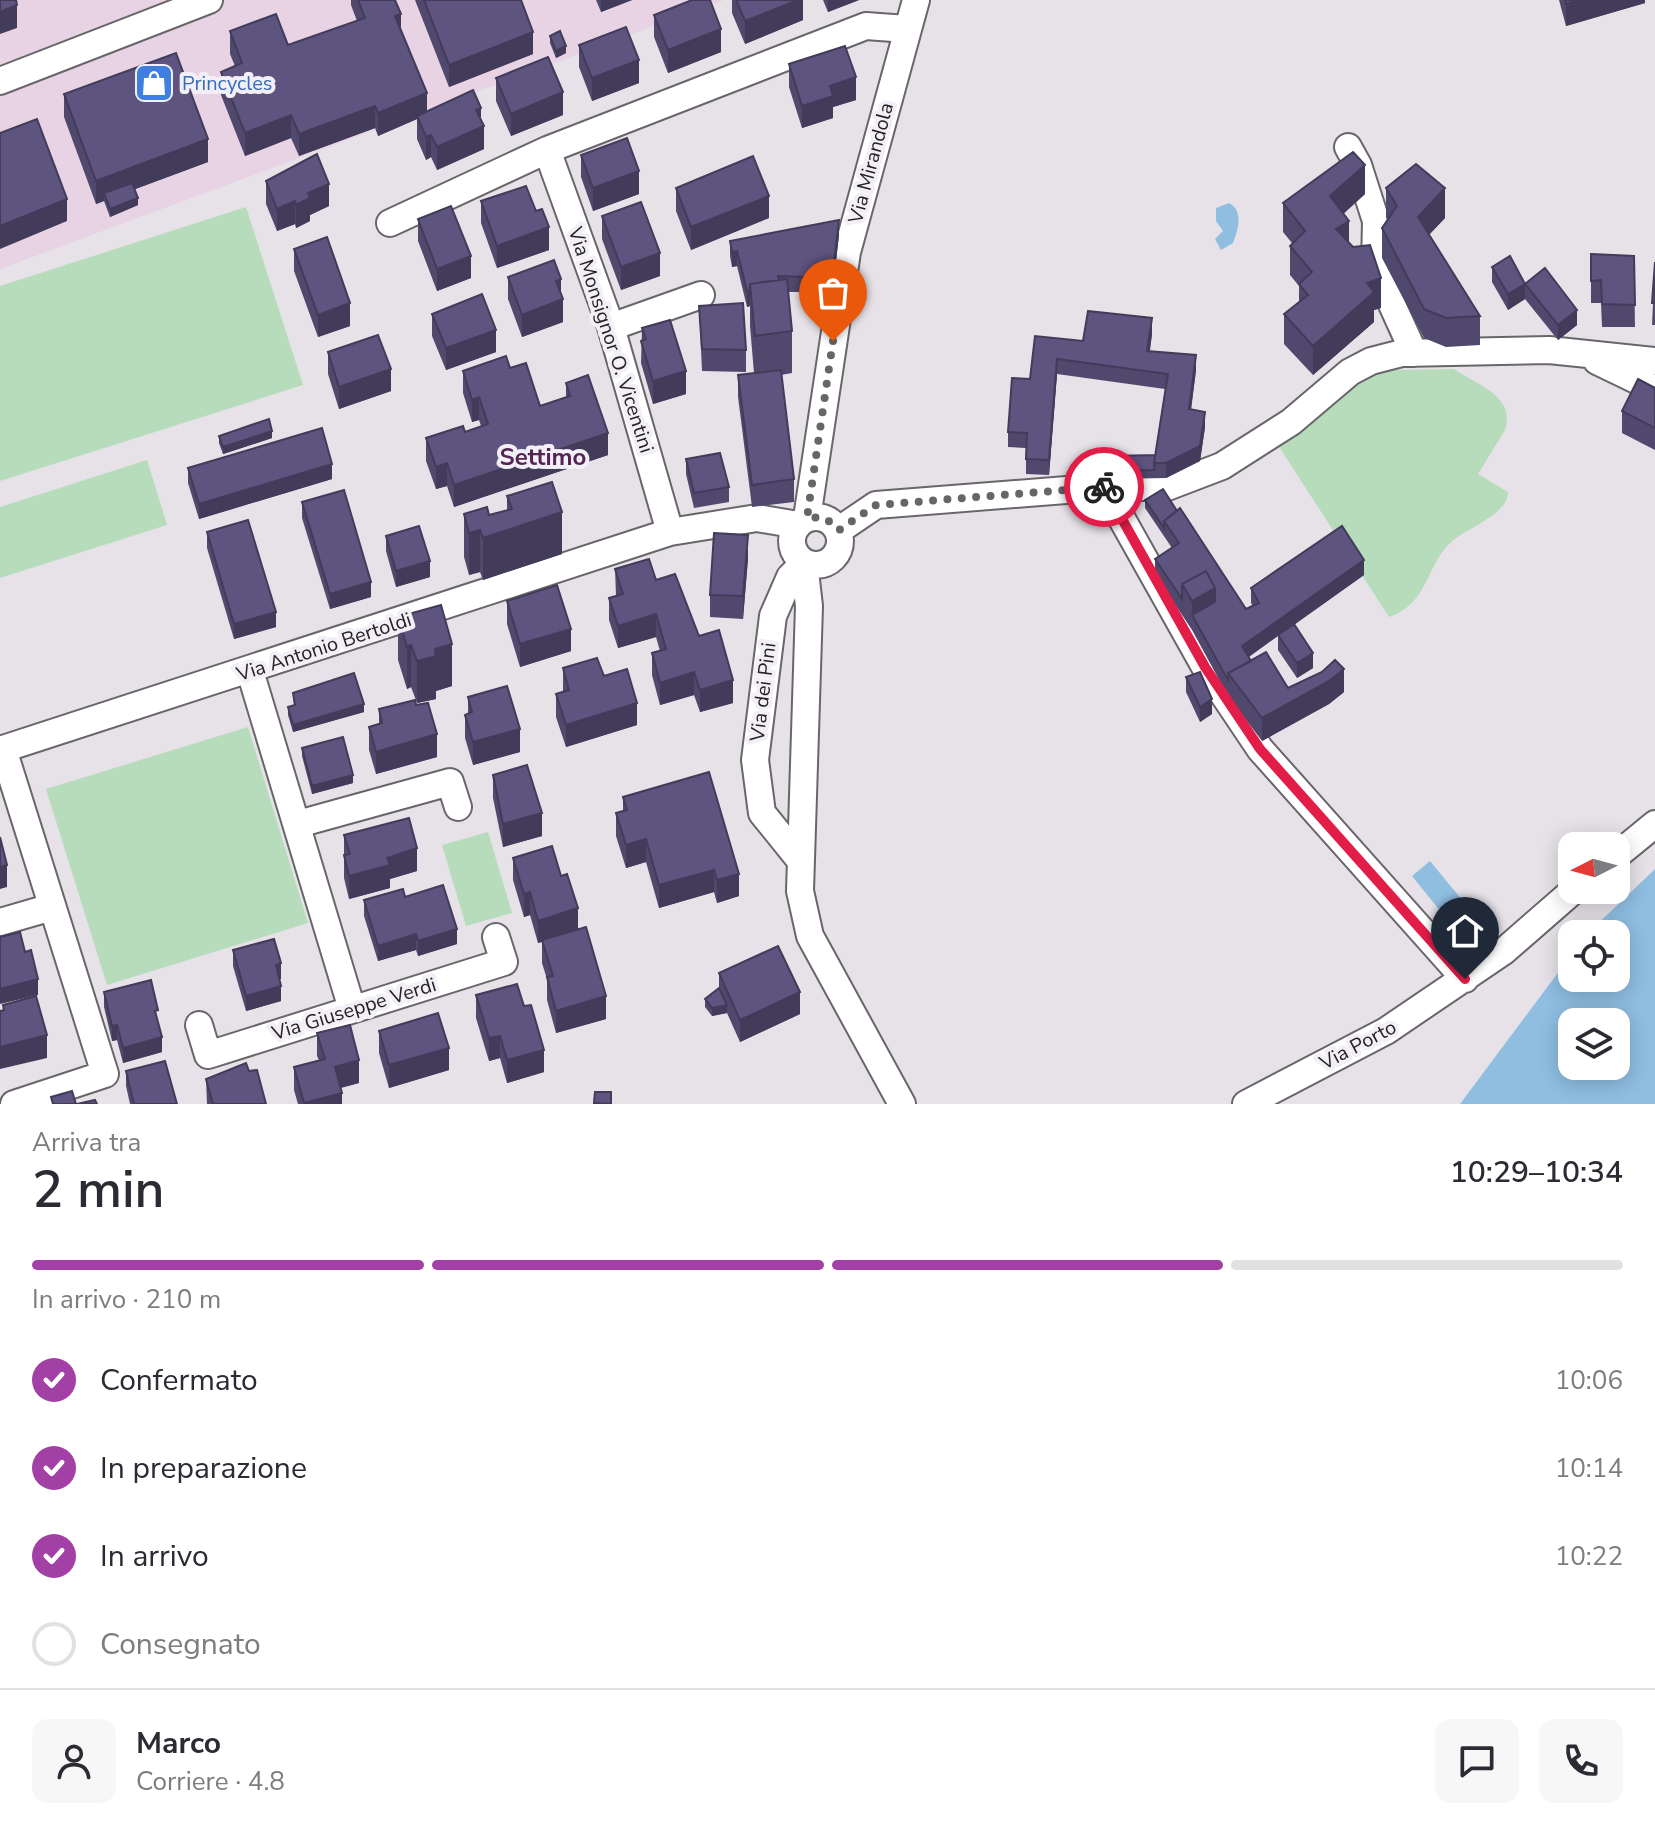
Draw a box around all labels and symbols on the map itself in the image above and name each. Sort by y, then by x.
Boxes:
shop icon: Princycles [133,62,175,104]
place label: Princycles [182,70,272,97]
street label: Via Mirandola [842,100,900,227]
street label: Via Monsignor O. Vicentini [561,223,660,456]
pin [799,259,867,341]
district label: Settimo [500,441,586,473]
courier [1064,447,1144,527]
street label: Via Antonio Bertoldi [232,606,415,688]
street label: Via dei Pini [743,641,782,744]
north arrow [1558,832,1630,904]
pin [1431,897,1499,979]
street label: Via Giuseppe Verdi [268,971,439,1047]
street label: Via Porto [1314,1014,1401,1077]

